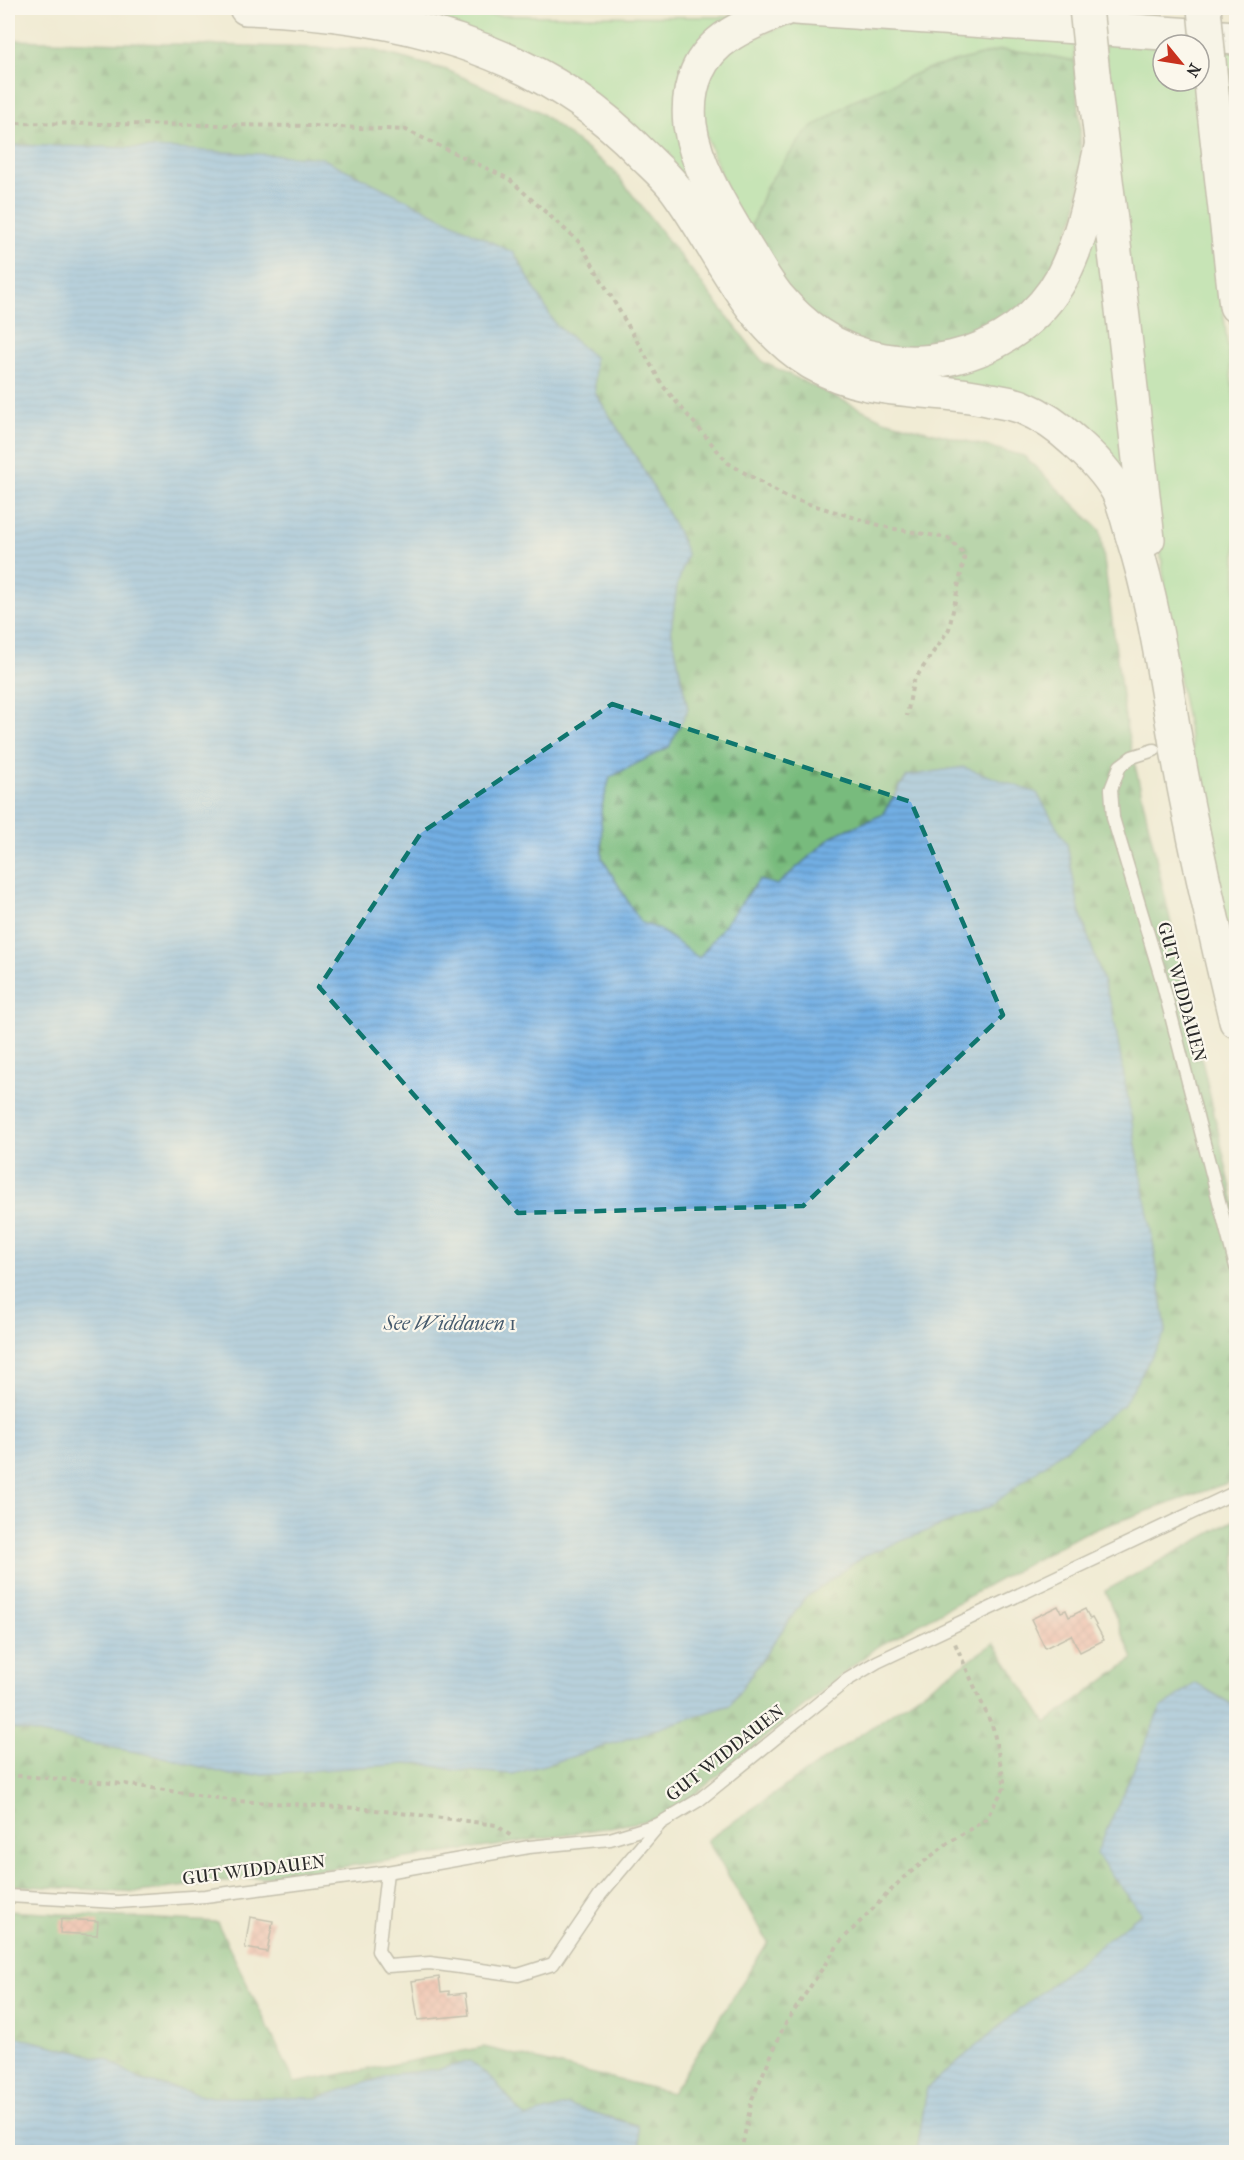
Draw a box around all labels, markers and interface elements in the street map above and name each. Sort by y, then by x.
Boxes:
north arrow [1151,33,1211,93]
text: N [1182,60,1205,81]
street label: GUT WIDDAUEN [1153,920,1210,1065]
water label: See Widdauen 1 [383,1312,516,1335]
street label: GUT WIDDAUEN [662,1701,789,1806]
street label: GUT WIDDAUEN [181,1851,327,1890]

